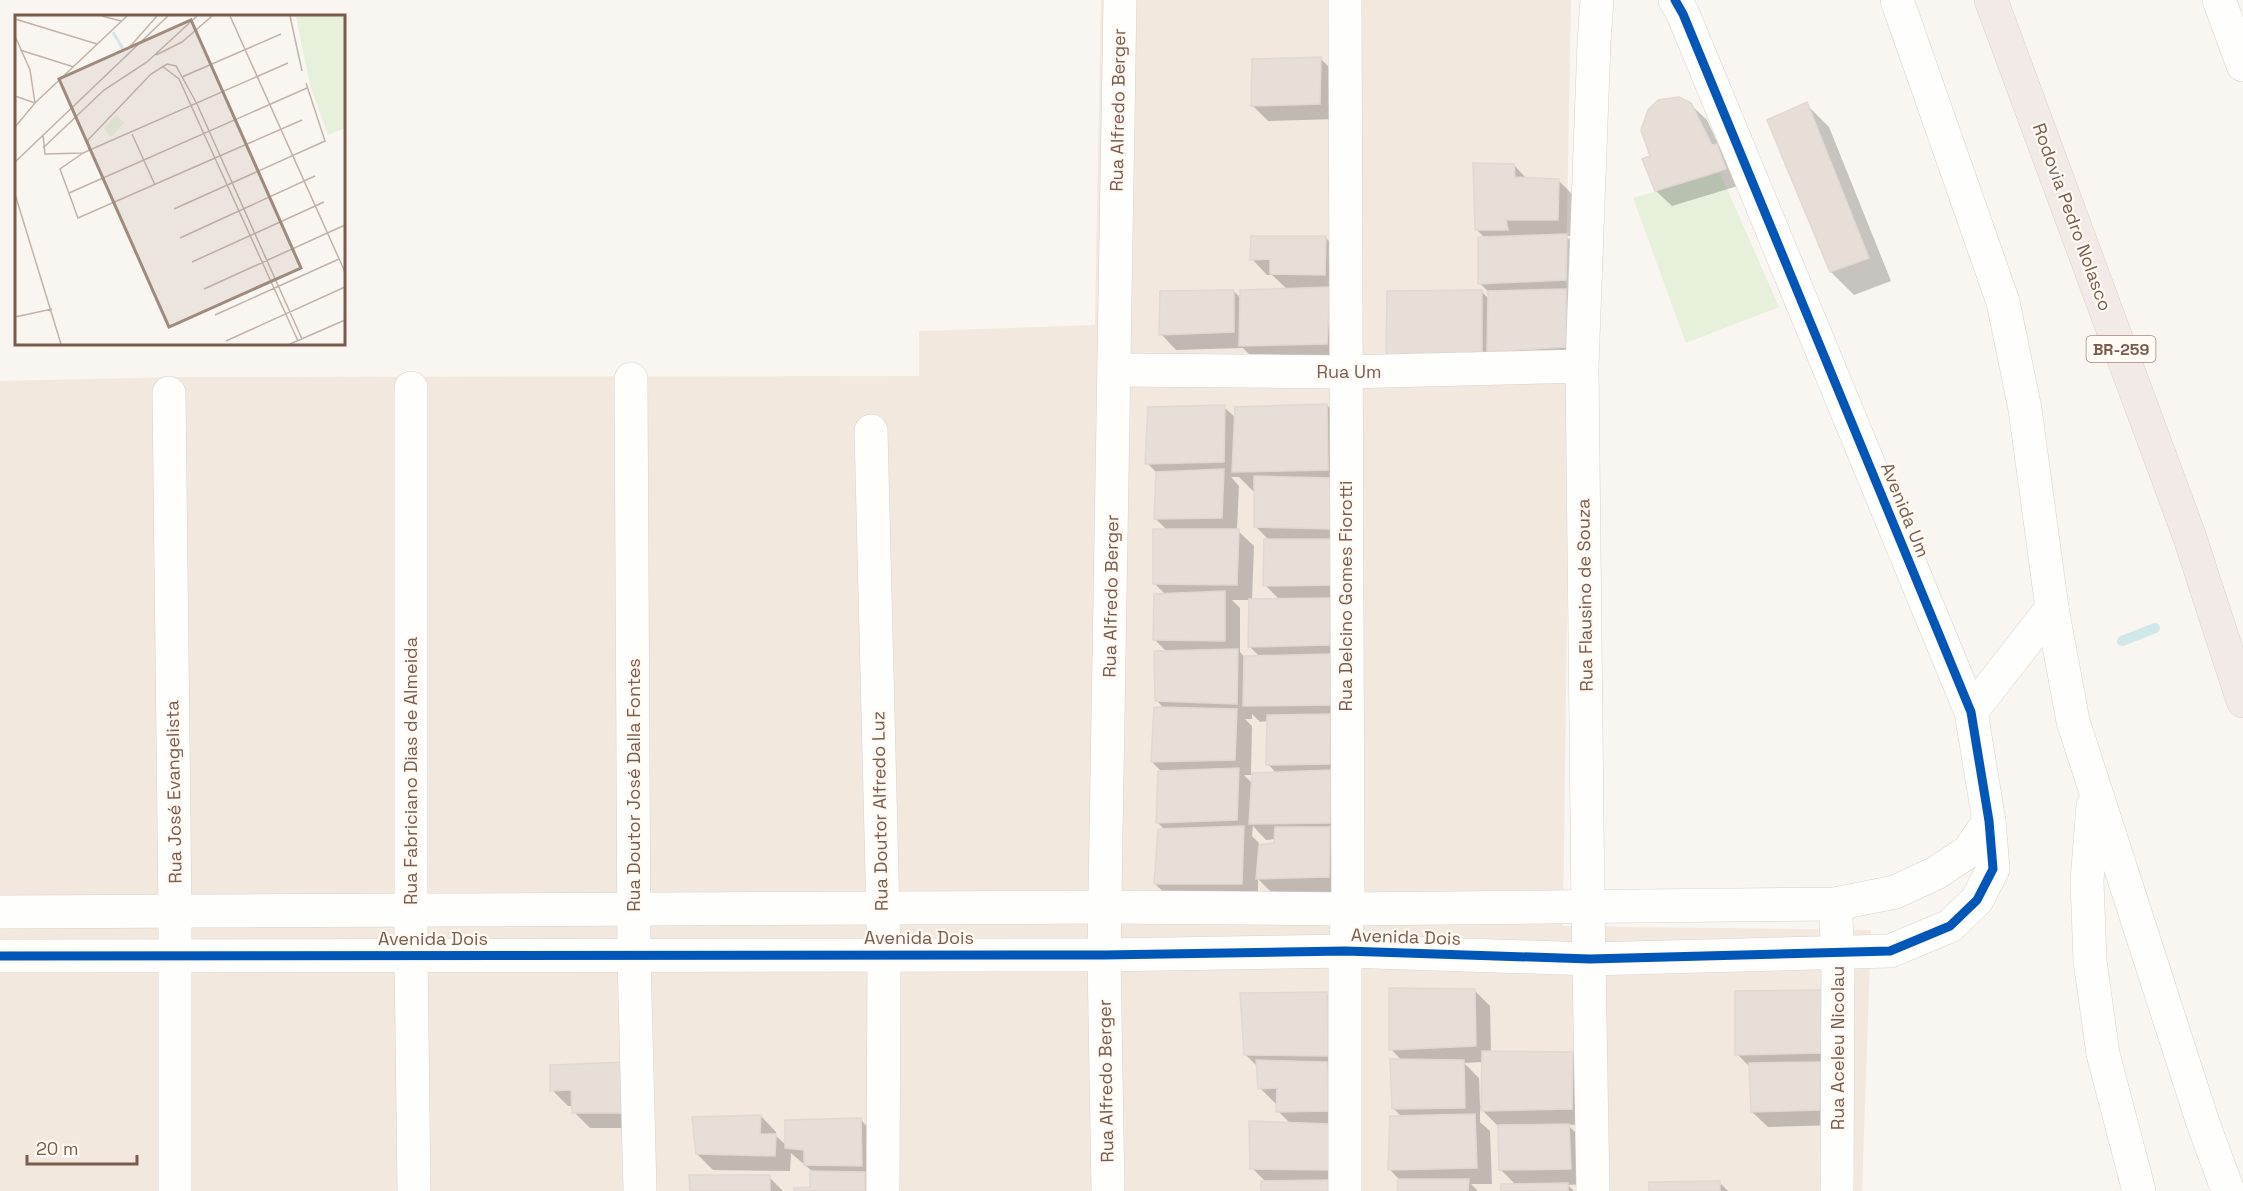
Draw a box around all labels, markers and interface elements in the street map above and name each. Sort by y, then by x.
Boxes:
inset map [15,15,345,345]
street label: Rua Alfredo Berger [1105,28,1130,192]
street label: Rodovia Pedro Nolasco [2028,120,2117,314]
road number: BR-259 [2086,336,2156,362]
street label: Rua Um [1317,360,1381,383]
street label: Avenida Um [1876,459,1935,561]
street label: Rua Delcino Gomes Fiorotti [1334,481,1357,711]
street label: Rua Flausino de Souza [1571,498,1598,692]
street label: Rua Alfredo Berger [1098,514,1123,678]
street label: Rua Fabriciano Dias de Almeida [399,637,422,905]
street label: Rua Doutor José Dalla Fontes [622,658,645,912]
street label: Rua José Evangelista [160,700,187,884]
street label: Rua Doutor Alfredo Luz [866,711,893,911]
street label: Avenida Dois [1351,923,1461,950]
street label: Avenida Dois [864,926,974,949]
street label: Avenida Dois [378,927,488,950]
street label: Rua Aceleu Nicolau [1826,966,1849,1130]
street label: Rua Alfredo Berger [1093,999,1118,1163]
scale bar [27,1128,136,1166]
text: 20 m [36,1137,79,1160]

